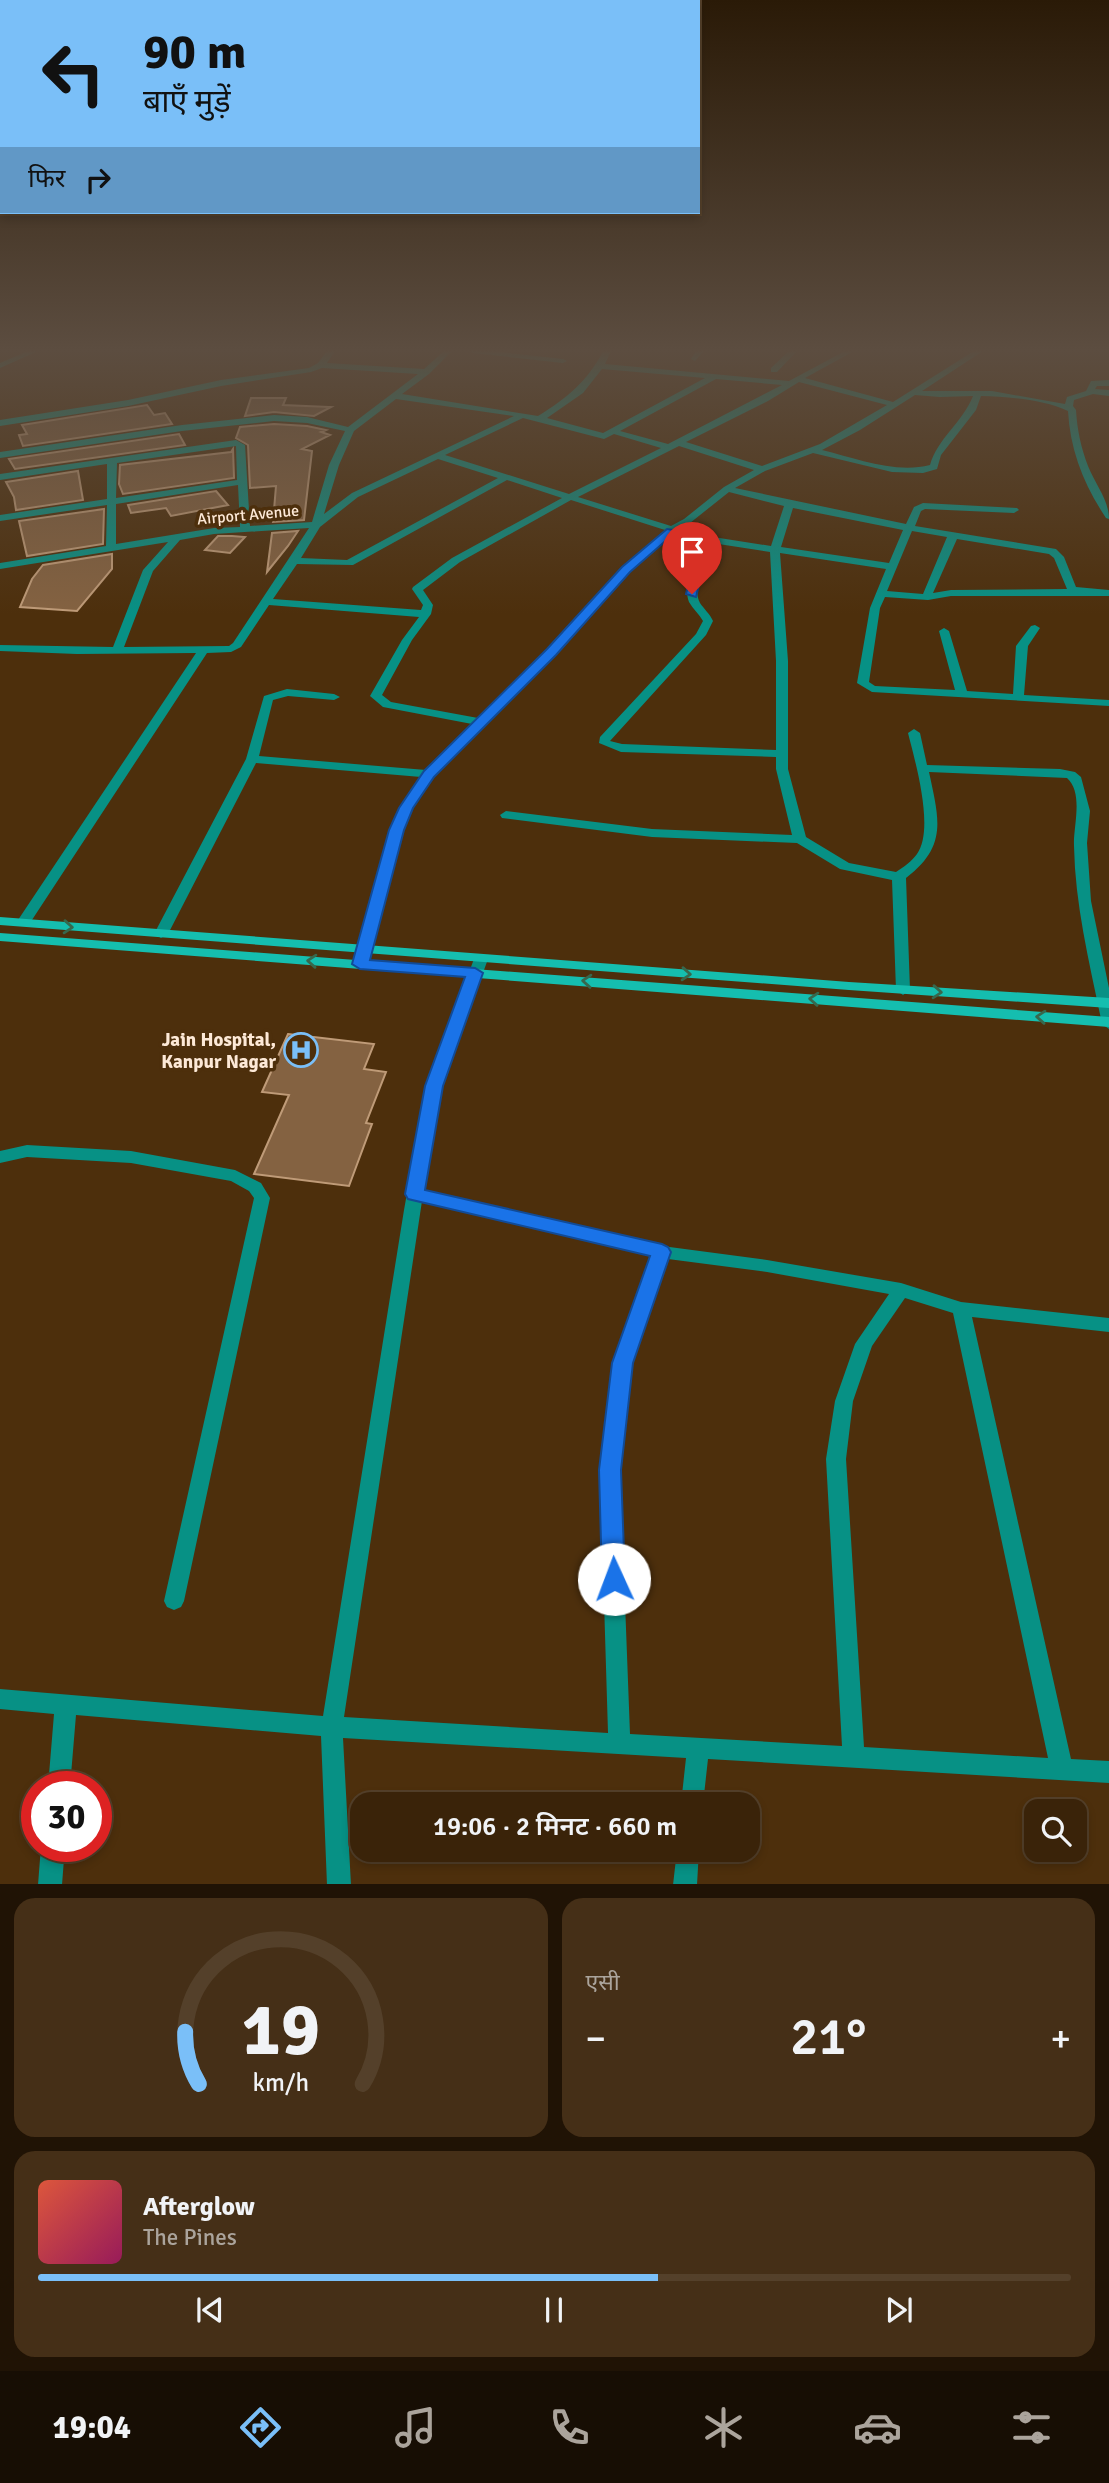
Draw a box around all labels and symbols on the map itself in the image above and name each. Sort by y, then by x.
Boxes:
street label: Airport Avenue [196,501,300,529]
pin [662,522,722,594]
one-way arrow [63,919,74,934]
one-way arrow [306,953,317,968]
one-way arrow [681,966,692,981]
one-way arrow [582,974,593,989]
one-way arrow [932,984,943,999]
one-way arrow [808,992,819,1007]
one-way arrow [1035,1010,1046,1025]
place label: Jain Hospital, Kanpur Nagar [161,1028,276,1074]
hospital icon: Jain Hospital, Kanpur Nagar [282,1031,320,1069]
position arrow [577,1542,651,1616]
speed limit sign: 30 [21,1771,112,1862]

